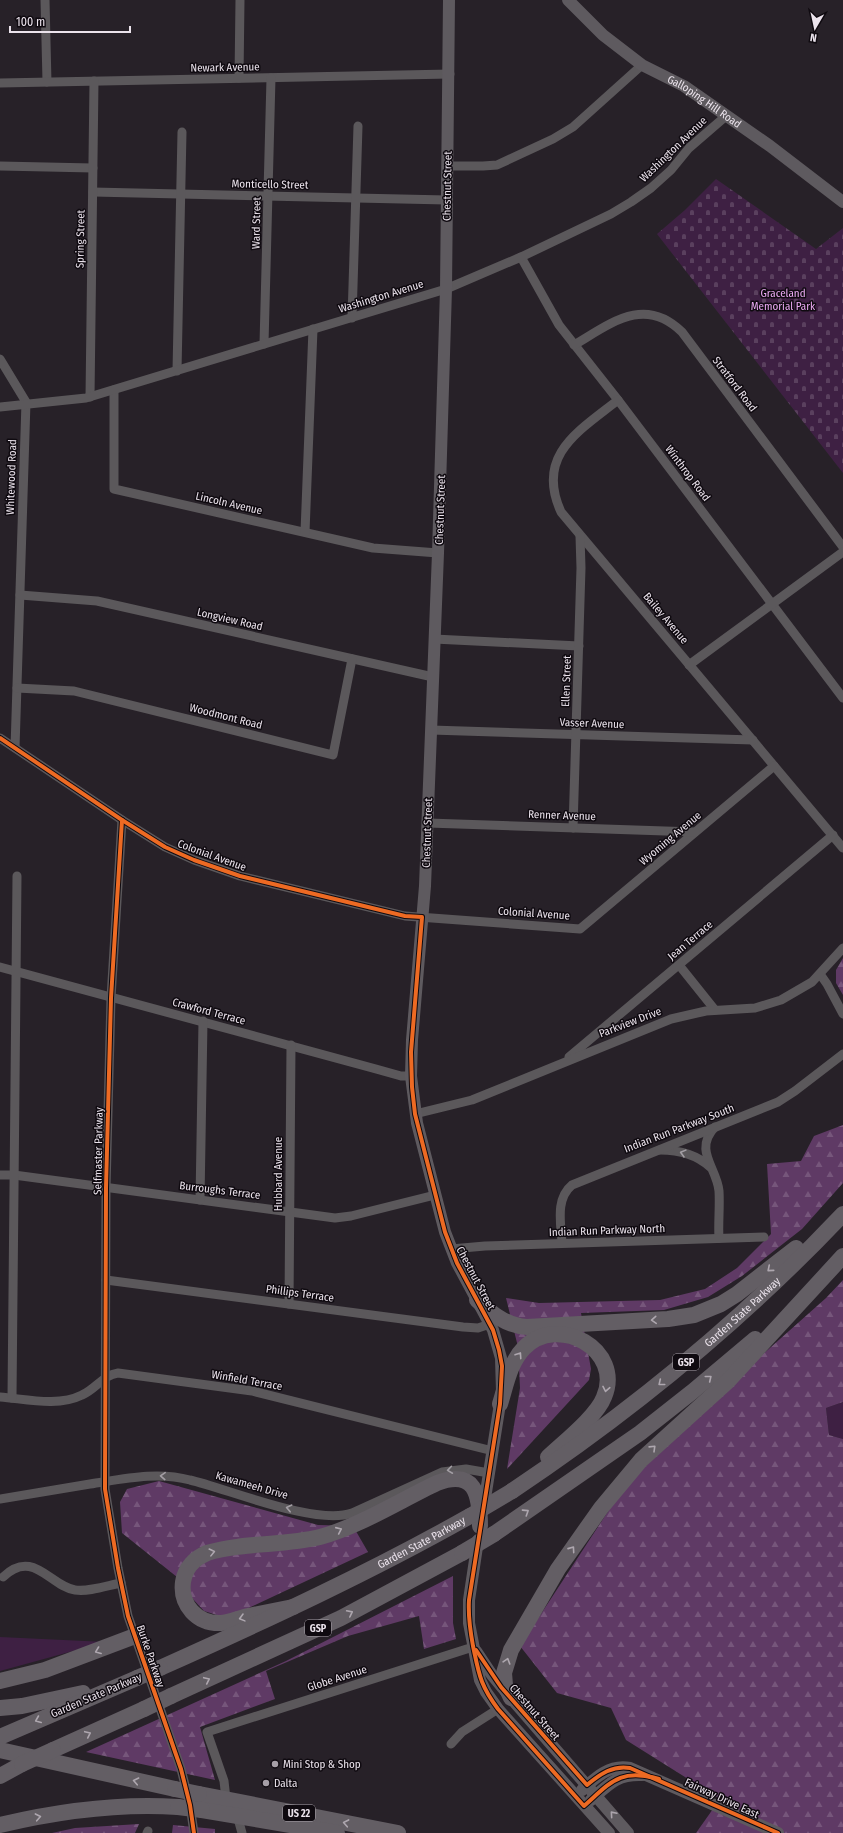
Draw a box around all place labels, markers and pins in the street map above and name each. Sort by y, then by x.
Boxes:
place label: Mini Stop & Shop [283,1758,361,1771]
marker: Mini Stop & Shop [270,1759,280,1769]
place label: Dalta [274,1777,297,1790]
marker: Dalta [261,1778,271,1788]

